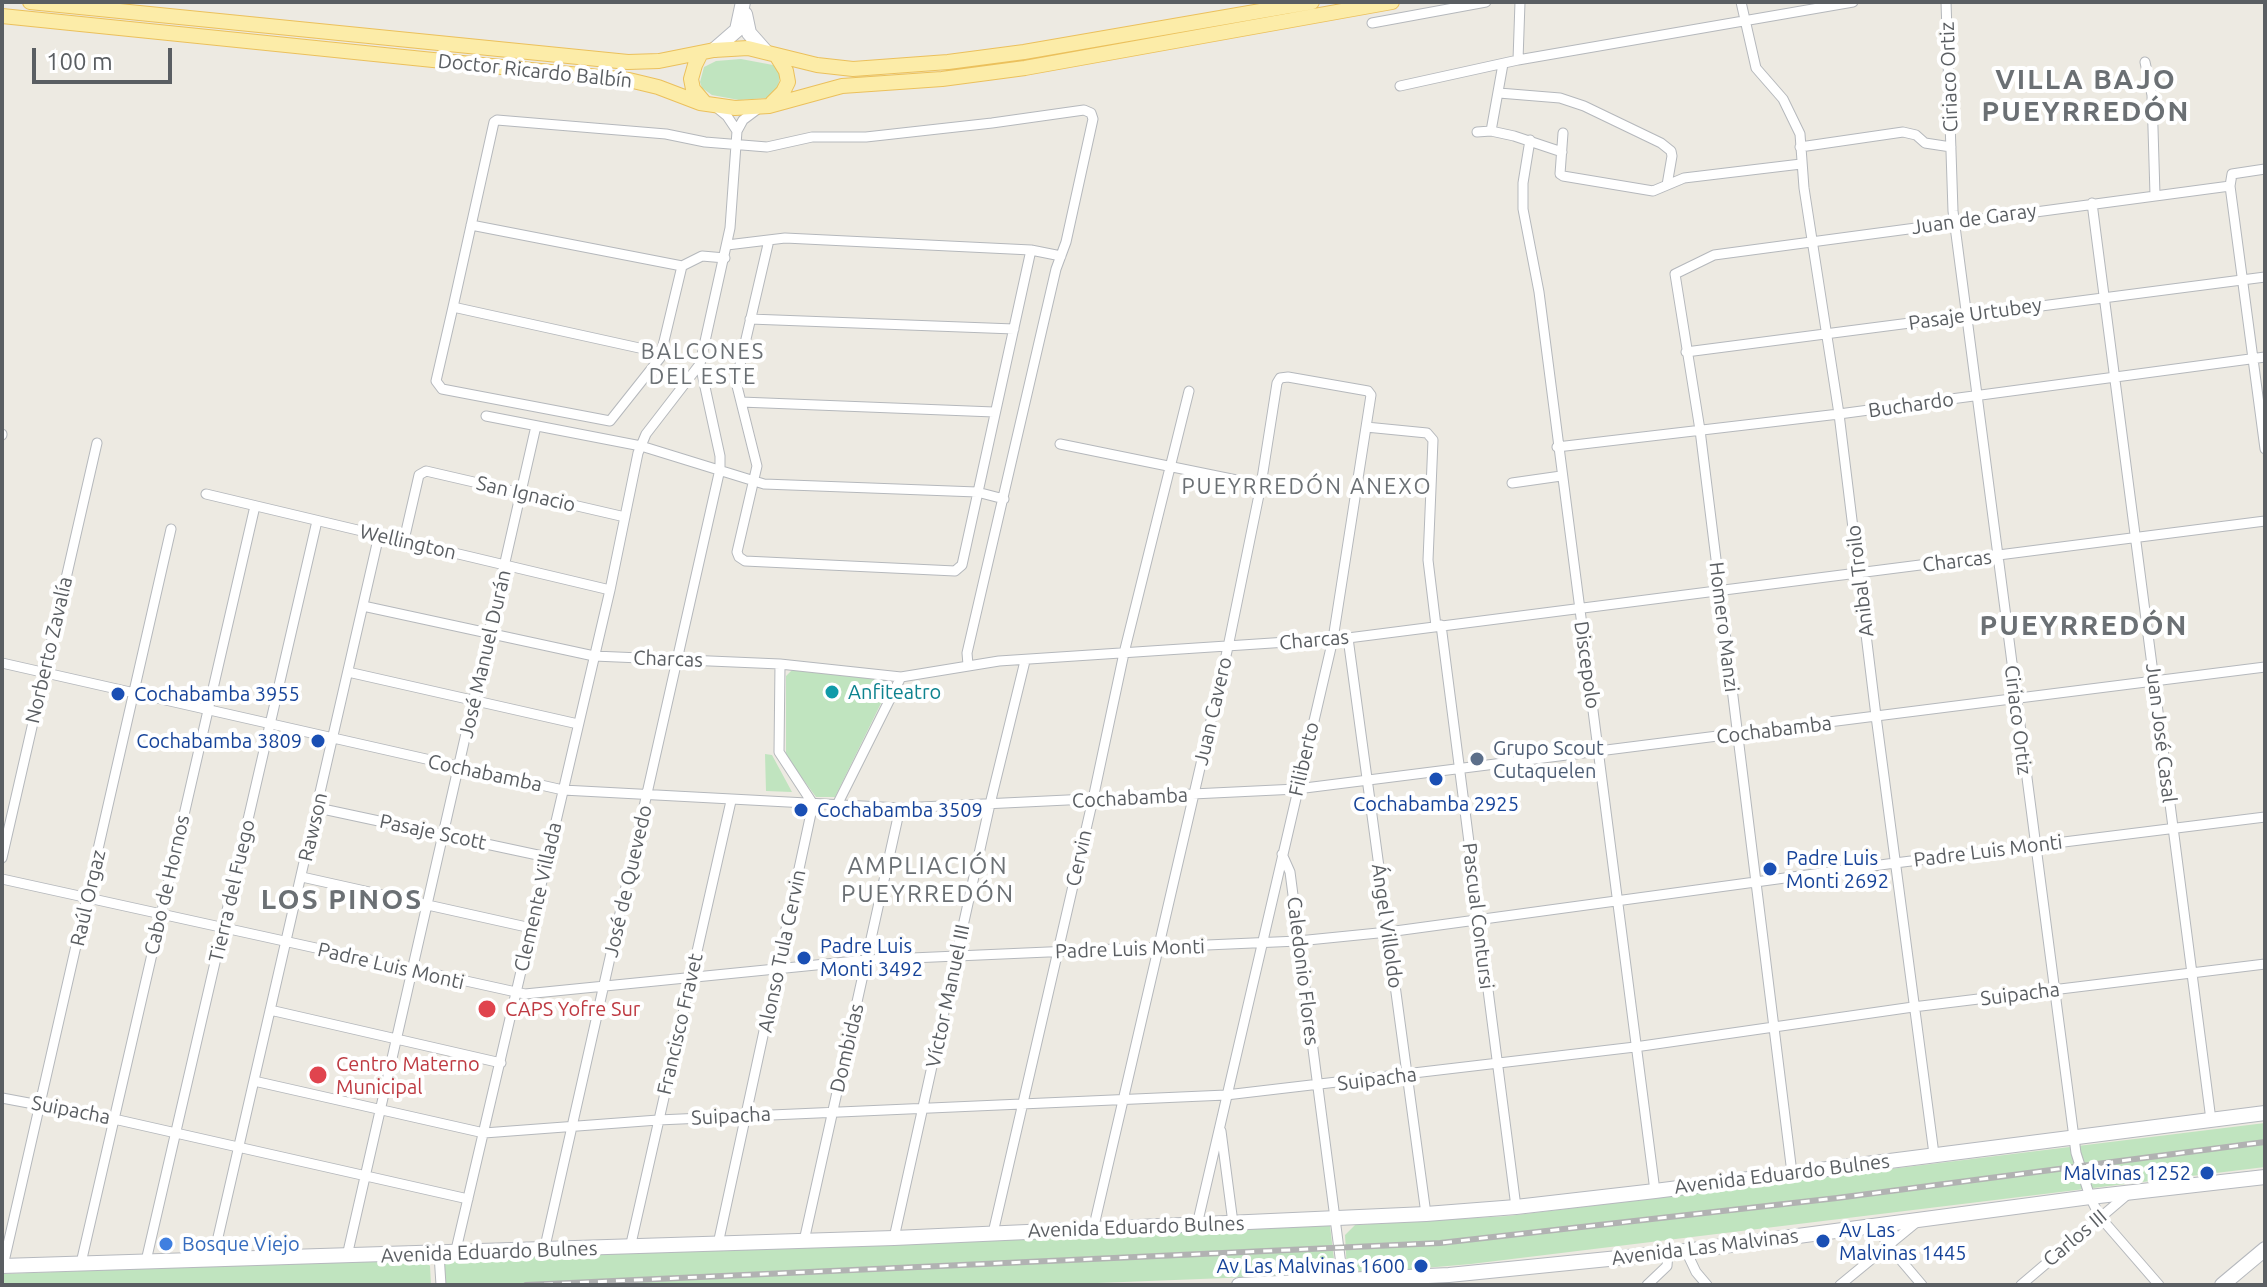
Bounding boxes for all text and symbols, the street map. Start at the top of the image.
street label: Ciriaco Ortiz [1935,21,1963,133]
scale bar [36,32,176,82]
text: 100 m [46,48,113,75]
street label: Doctor Ricardo Balbín [437,49,633,93]
district label: VILLA BAJO PUEYRREDÓN [1982,63,2190,129]
street label: Juan de Garay [1910,198,2038,240]
street label: Pasaje Urtubey [1907,293,2043,335]
district label: BALCONES DEL ESTE [641,339,765,390]
street label: Buchardo [1867,387,1955,423]
street label: San Ignacio [474,471,578,517]
district label: PUEYRREDÓN ANEXO [1181,474,1433,500]
street label: Wellington [357,519,459,565]
street label: Anibal Troilo [1841,524,1879,638]
street label: Charcas [1921,545,1993,577]
street label: Homero Manzi [1704,561,1744,693]
street label: José Manuel Durán [454,568,516,740]
street label: Norberto Zavalía [20,574,78,726]
district label: PUEYRREDÓN [1980,609,2188,643]
street label: Discepolo [1569,620,1605,710]
street label: Charcas [1278,625,1350,655]
street label: Charcas [633,646,703,672]
street label: Juan Cavero [1189,655,1237,767]
street label: Juan José Casal [2141,662,2181,804]
street label: Ciriaco Ortiz [1999,664,2037,776]
place label: Anfiteatro [848,680,941,704]
place label: Cochabamba 3955 [134,682,300,706]
marker: Anfiteatro [823,683,841,701]
marker: Cochabamba 3955 [109,685,127,703]
street label: Cochabamba [1715,711,1833,749]
street label: Filiberto [1284,720,1324,798]
place label: Cochabamba 3809 [136,729,302,753]
marker: Cochabamba 3809 [309,732,327,750]
place label: Grupo Scout Cutaquelen [1493,736,1604,783]
street label: Cochabamba [426,749,544,797]
marker: Grupo Scout Cutaquelen [1468,750,1486,768]
marker: Cochabamba 2925 [1427,770,1445,788]
street label: Cochabamba [1071,783,1189,813]
street label: Rawson [293,790,333,864]
place label: Cochabamba 2925 [1353,792,1519,816]
place label: Cochabamba 3509 [817,798,983,822]
marker: Cochabamba 3509 [792,801,810,819]
street label: José de Quevedo [599,803,657,959]
street label: Pasaje Scott [377,809,489,855]
street label: Cabo de Hornos [139,813,195,957]
street label: Tierra del Fuego [204,817,260,965]
street label: Clemente Villada [509,820,567,974]
street label: Cervin [1061,827,1097,889]
street label: Padre Luis Monti [1912,830,2064,872]
street label: Pascual Contursi [1457,841,1499,991]
place label: Padre Luis Monti 2692 [1786,846,1889,893]
street label: Raúl Orgaz [65,848,111,948]
district label: AMPLIACIÓN PUEYRREDÓN [841,852,1015,908]
marker: Padre Luis Monti 2692 [1761,860,1779,878]
street label: Ángel Villoldo [1366,862,1408,990]
street label: Alonso Tula Cervin [753,867,811,1035]
district label: LOS PINOS [261,883,423,917]
street label: Caledonio Flores [1282,895,1324,1047]
street label: Víctor Manuel III [921,922,975,1070]
place label: Padre Luis Monti 3492 [820,934,923,981]
street label: Padre Luis Monti [1055,934,1205,964]
street label: Padre Luis Monti [315,937,467,995]
marker: Padre Luis Monti 3492 [795,949,813,967]
street label: Francisco Fravet [652,951,708,1097]
street label: Suipacha [1979,977,2061,1011]
place label: CAPS Yofre Sur [505,997,640,1021]
marker: CAPS Yofre Sur [476,998,498,1020]
street label: Dombidas [825,1001,869,1095]
place label: Centro Materno Municipal [336,1052,480,1099]
street label: Suipacha [1336,1062,1418,1096]
marker: Centro Materno Municipal [307,1064,329,1086]
street label: Suipacha [30,1091,112,1129]
street label: Suipacha [691,1102,771,1130]
street label: Avenida Eduardo Bulnes [1673,1149,1891,1199]
place label: Malvinas 1252 [2063,1161,2191,1185]
marker: Malvinas 1252 [2198,1164,2216,1182]
street label: Carlos III [2038,1204,2112,1272]
street label: Avenida Eduardo Bulnes [1027,1211,1245,1243]
place label: Av Las Malvinas 1445 [1839,1218,1967,1265]
street label: Avenida Las Malvinas [1610,1224,1800,1270]
place label: Bosque Viejo [182,1232,300,1256]
marker: Av Las Malvinas 1445 [1814,1232,1832,1250]
marker: Bosque Viejo [157,1235,175,1253]
street label: Avenida Eduardo Bulnes [380,1236,598,1268]
place label: Av Las Malvinas 1600 [1217,1254,1405,1278]
marker: Av Las Malvinas 1600 [1412,1257,1430,1275]

